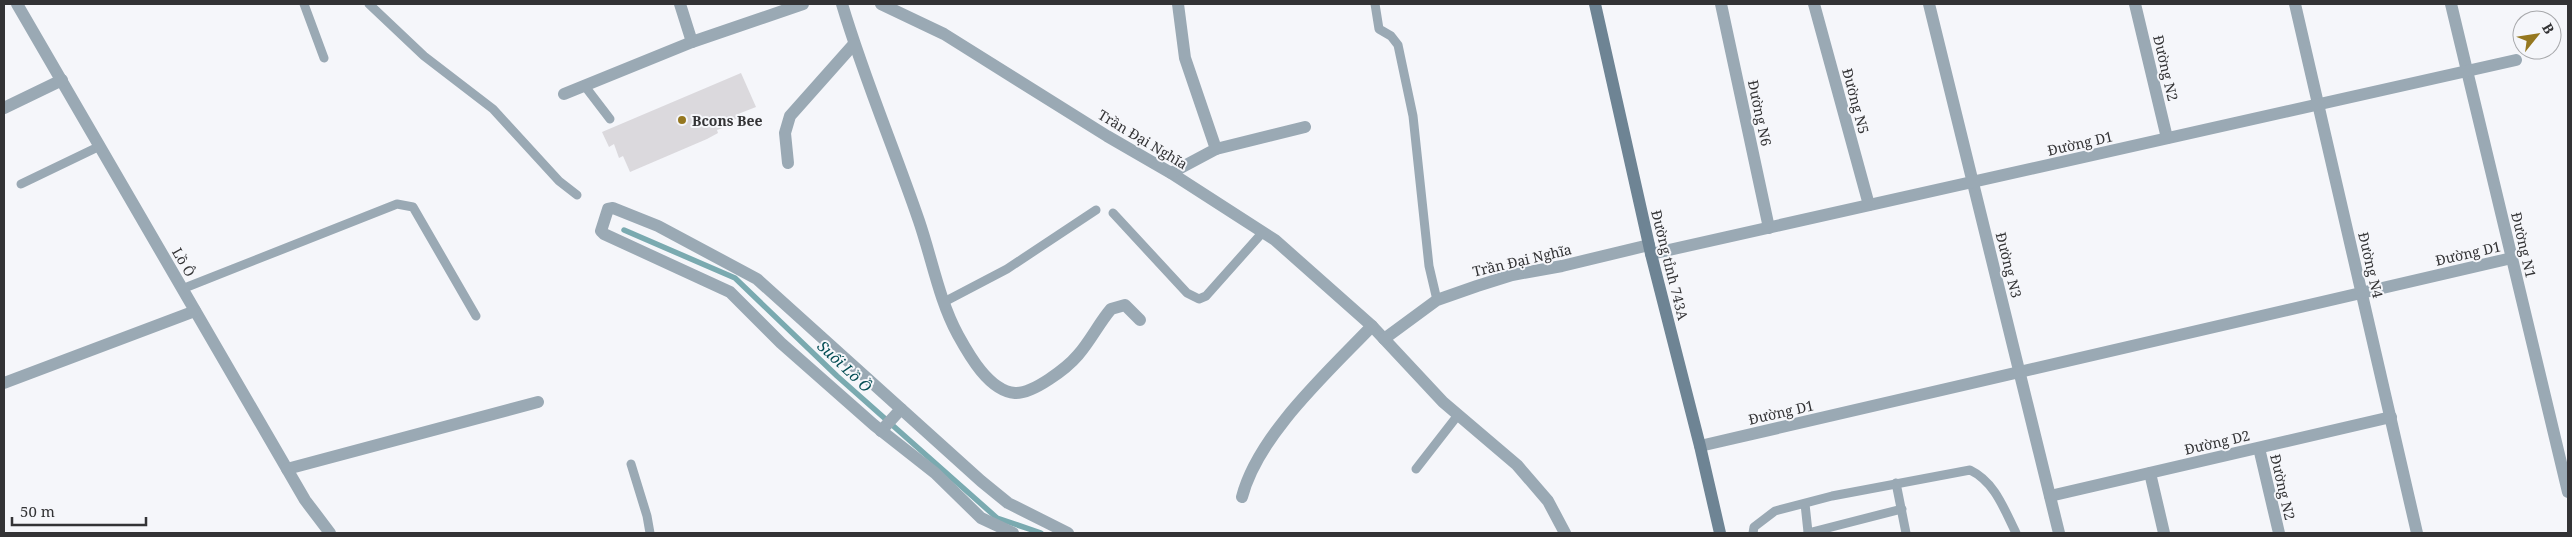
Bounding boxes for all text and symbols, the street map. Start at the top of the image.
north arrow [2512,10,2562,60]
text: B [2538,19,2559,37]
street label: Đường N2 [2149,33,2183,103]
street label: Đường N5 [1838,66,1874,136]
street label: Đường N6 [1744,78,1776,148]
street label: Trần Đại Nghĩa [1095,105,1191,173]
place label: Bcons Bee [692,111,763,130]
marker: Bcons Bee [676,114,688,126]
street label: Đường D1 [2045,126,2115,160]
street label: Đường tỉnh 743A [1647,208,1693,322]
street label: Đường N1 [2507,210,2541,280]
street label: Đường N3 [1992,230,2026,300]
street label: Đường N4 [2354,230,2388,300]
street label: Đường D1 [2433,236,2503,270]
street label: Trần Đại Nghĩa [1471,239,1574,281]
street label: Lồ Ô [168,244,200,280]
water label: Suối Lồ Ồ [814,336,876,396]
street label: Đường D1 [1746,395,1816,429]
street label: Đường D2 [2182,425,2252,459]
street label: Đường N2 [2266,452,2300,522]
scale bar [12,494,146,526]
text: 50 m [20,501,55,521]

